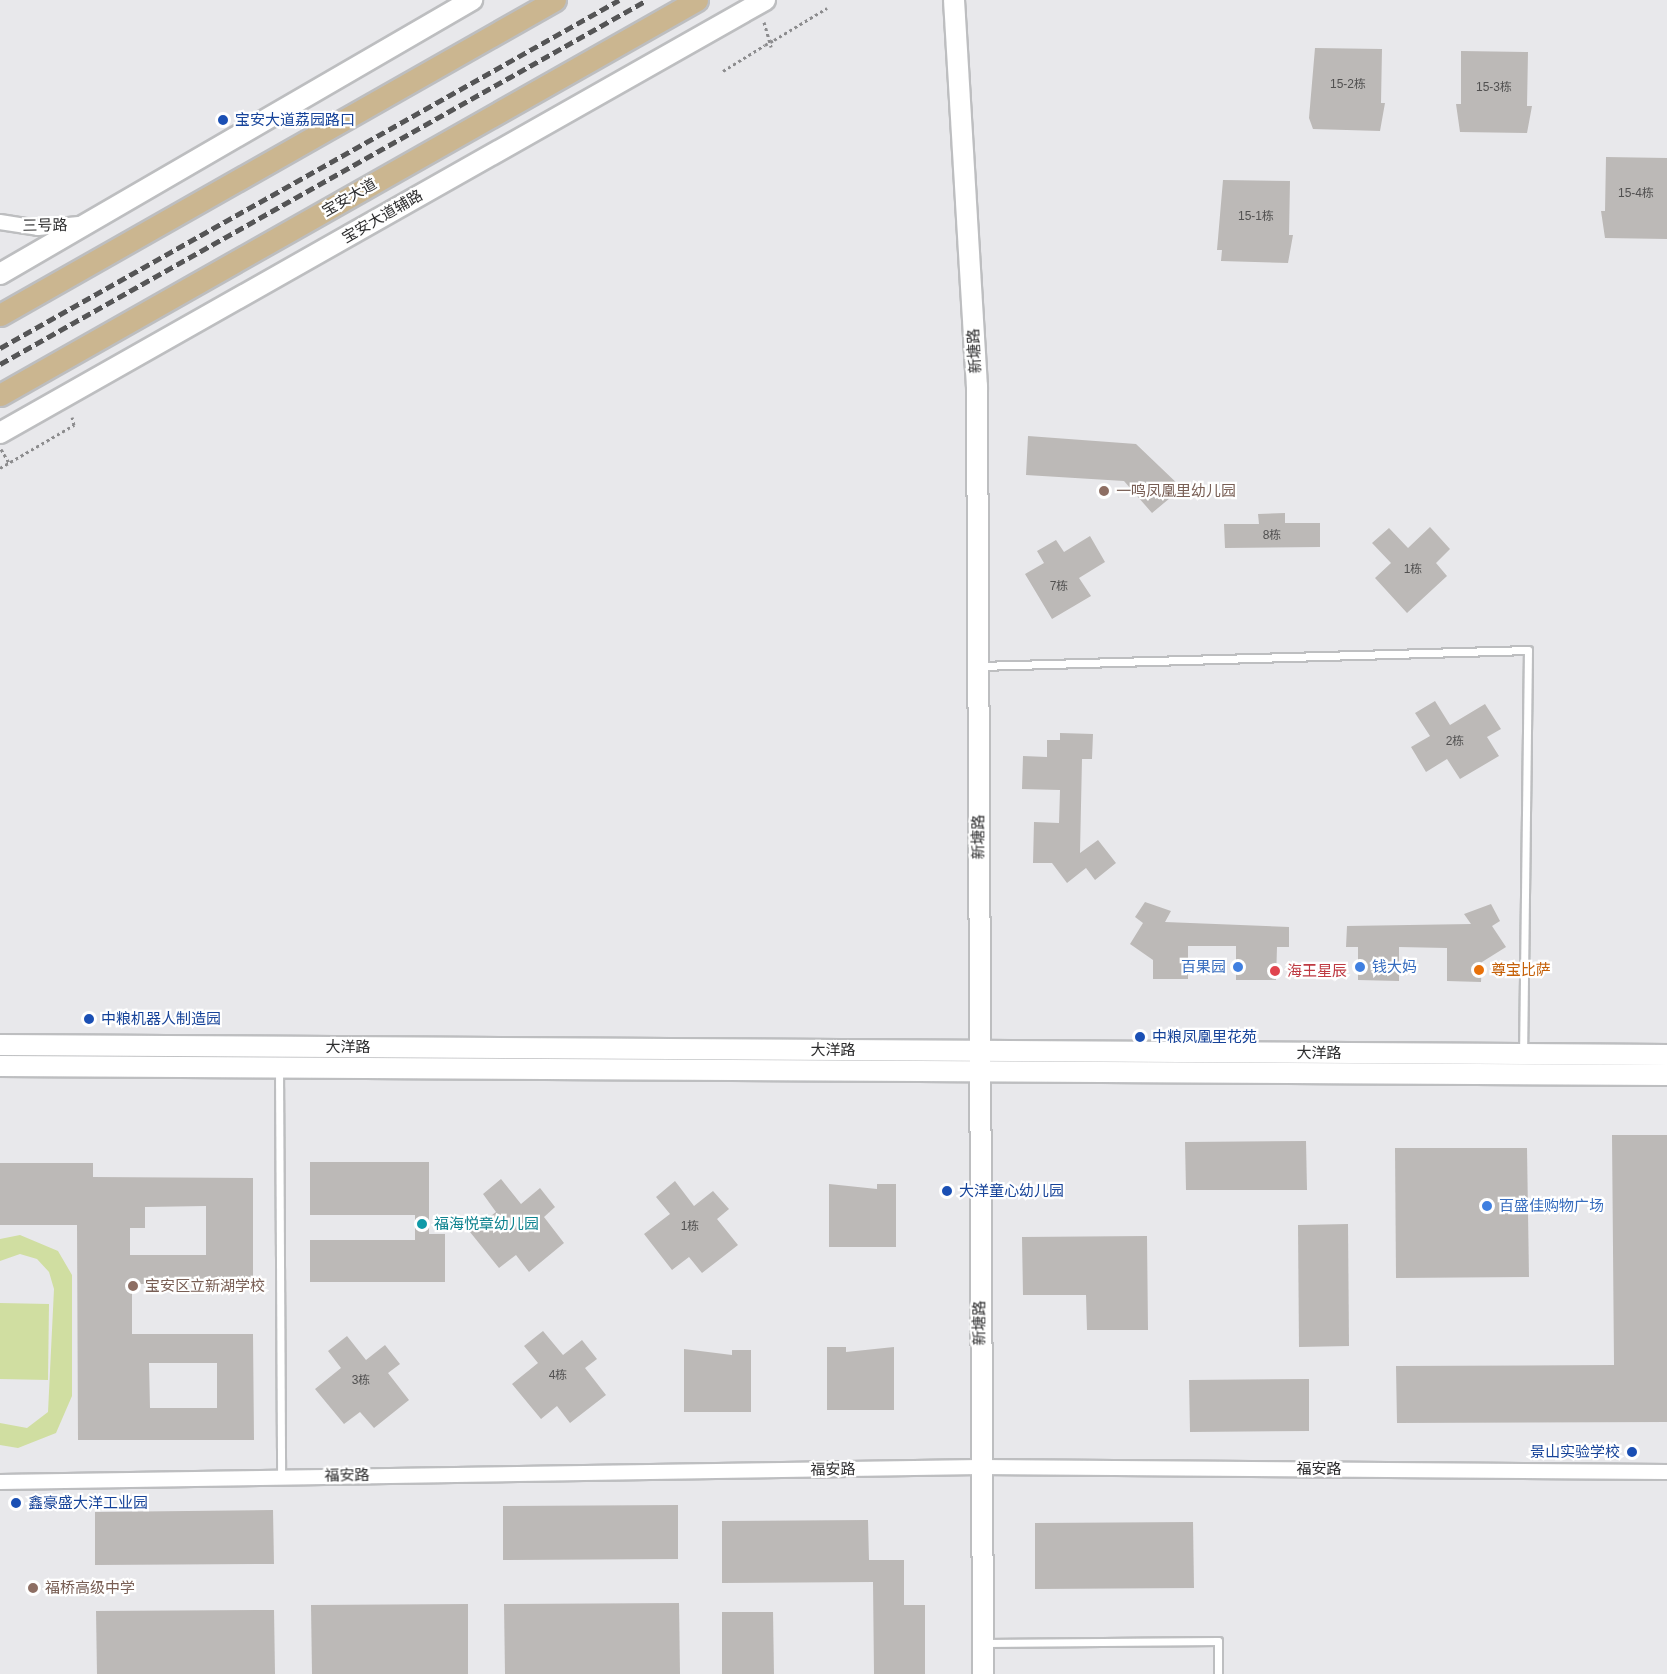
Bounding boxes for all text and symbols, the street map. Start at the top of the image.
house number: 15-2栋 [1330,78,1366,92]
house number: 15-3栋 [1476,81,1512,95]
place label: 宝安大道荔园路口 [235,111,355,129]
marker: 宝安大道荔园路口 [216,113,230,127]
street label: 宝安大道 [319,174,379,220]
street label: 宝安大道辅路 [339,186,425,246]
house number: 15-4栋 [1618,187,1654,201]
house number: 15-1栋 [1238,210,1274,224]
street label: 三号路 [22,216,68,234]
street label: 新塘路 [964,328,984,374]
place label: 一鸣凤凰里幼儿园 [1116,482,1236,500]
marker: 一鸣凤凰里幼儿园 [1097,484,1111,498]
house number: 8栋 [1263,529,1281,543]
house number: 1栋 [1404,563,1422,577]
house number: 7栋 [1050,580,1068,594]
house number: 2栋 [1446,735,1464,749]
street label: 新塘路 [969,815,987,859]
place label: 百果园 [1181,958,1226,976]
place label: 钱大妈 [1372,958,1417,976]
marker: 百果园 [1231,960,1245,974]
marker: 钱大妈 [1353,960,1367,974]
place label: 尊宝比萨 [1491,961,1551,979]
place label: 海王星辰 [1287,962,1347,980]
marker: 尊宝比萨 [1472,963,1486,977]
marker: 海王星辰 [1268,964,1282,978]
place label: 中粮机器人制造园 [101,1010,221,1028]
marker: 中粮机器人制造园 [82,1012,96,1026]
place label: 中粮凤凰里花苑 [1152,1028,1257,1046]
marker: 中粮凤凰里花苑 [1133,1030,1147,1044]
street label: 大洋路 [326,1038,370,1056]
street label: 大洋路 [811,1041,855,1059]
street label: 大洋路 [1297,1044,1341,1062]
place label: 大洋童心幼儿园 [959,1182,1064,1200]
marker: 大洋童心幼儿园 [940,1184,954,1198]
place label: 百盛佳购物广场 [1499,1197,1604,1215]
marker: 百盛佳购物广场 [1480,1199,1494,1213]
place label: 福海悦章幼儿园 [434,1215,539,1233]
marker: 福海悦章幼儿园 [415,1217,429,1231]
house number: 1栋 [681,1220,699,1234]
place label: 宝安区立新湖学校 [145,1277,265,1295]
marker: 宝安区立新湖学校 [126,1279,140,1293]
street label: 新塘路 [970,1301,988,1345]
house number: 4栋 [549,1369,567,1383]
house number: 3栋 [352,1374,370,1388]
place label: 景山实验学校 [1530,1443,1620,1461]
marker: 景山实验学校 [1625,1445,1639,1459]
street label: 福安路 [810,1460,856,1478]
street label: 福安路 [1297,1460,1341,1478]
street label: 福安路 [324,1466,370,1484]
place label: 鑫豪盛大洋工业园 [28,1494,148,1512]
marker: 鑫豪盛大洋工业园 [9,1496,23,1510]
place label: 福桥高级中学 [45,1579,135,1597]
marker: 福桥高级中学 [26,1581,40,1595]

